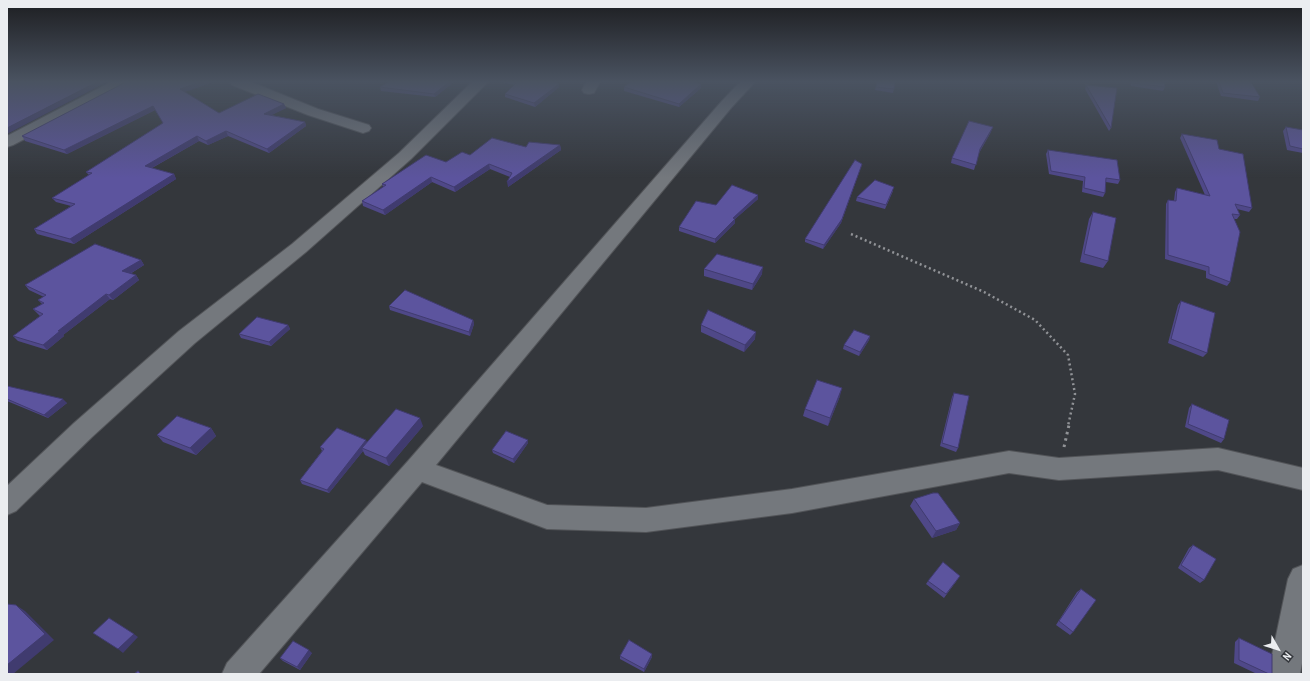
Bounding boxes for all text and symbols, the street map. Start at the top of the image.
north arrow [1258,629,1298,669]
text: N [1280,650,1295,663]

